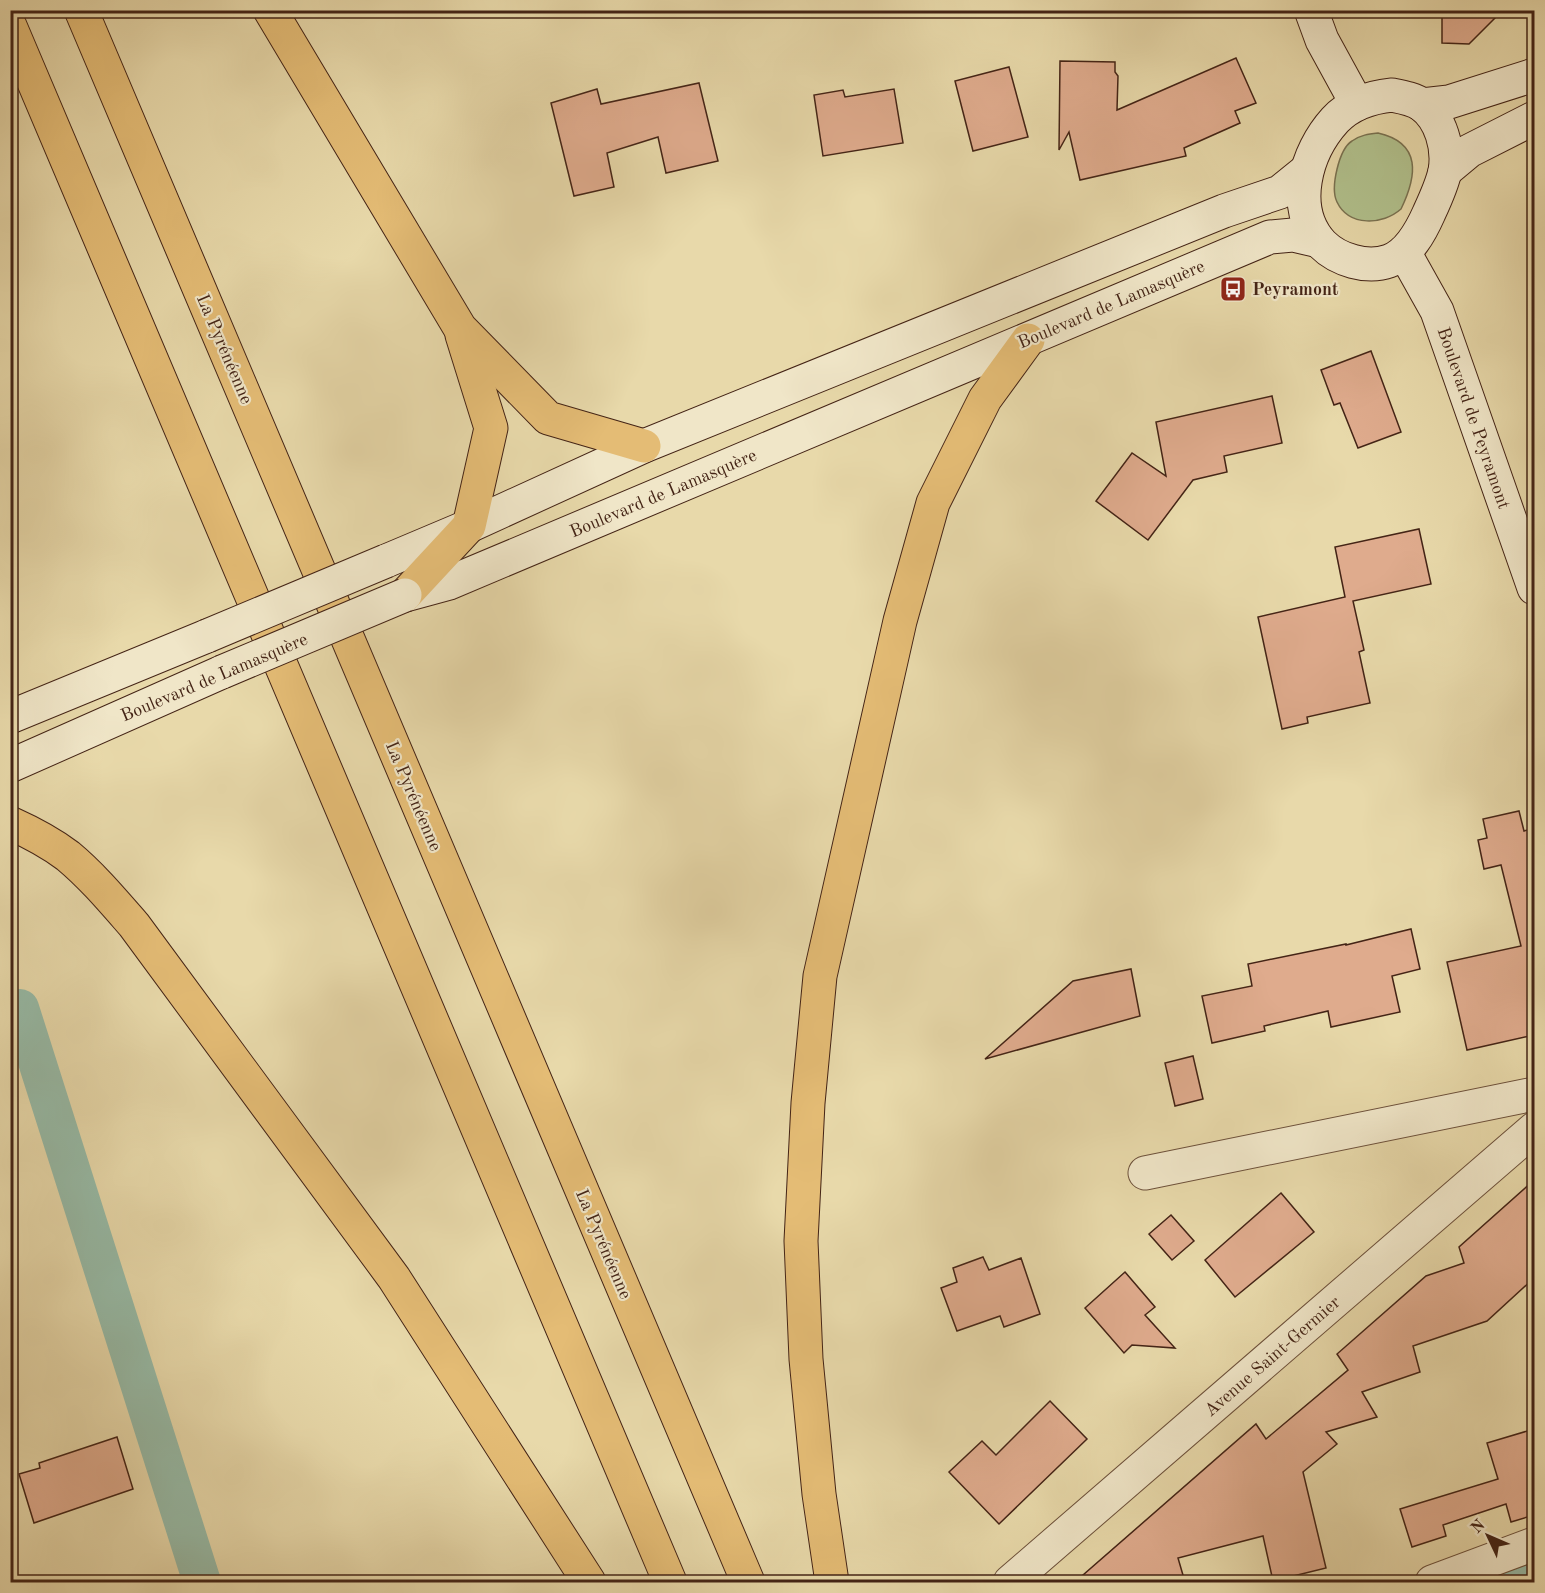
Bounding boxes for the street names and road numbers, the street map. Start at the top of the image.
street label: Boulevard de Lamasquère [1015,257,1207,352]
street label: La Pyrénéenne [193,292,255,407]
street label: Boulevard de Peyramont [1433,325,1513,512]
street label: Boulevard de Lamasquère [567,446,759,541]
street label: Boulevard de Lamasquère [118,630,310,725]
street label: La Pyrénéenne [382,739,444,854]
street label: La Pyrénéenne [572,1187,634,1302]
street label: Avenue Saint-Germier [1201,1293,1344,1420]

